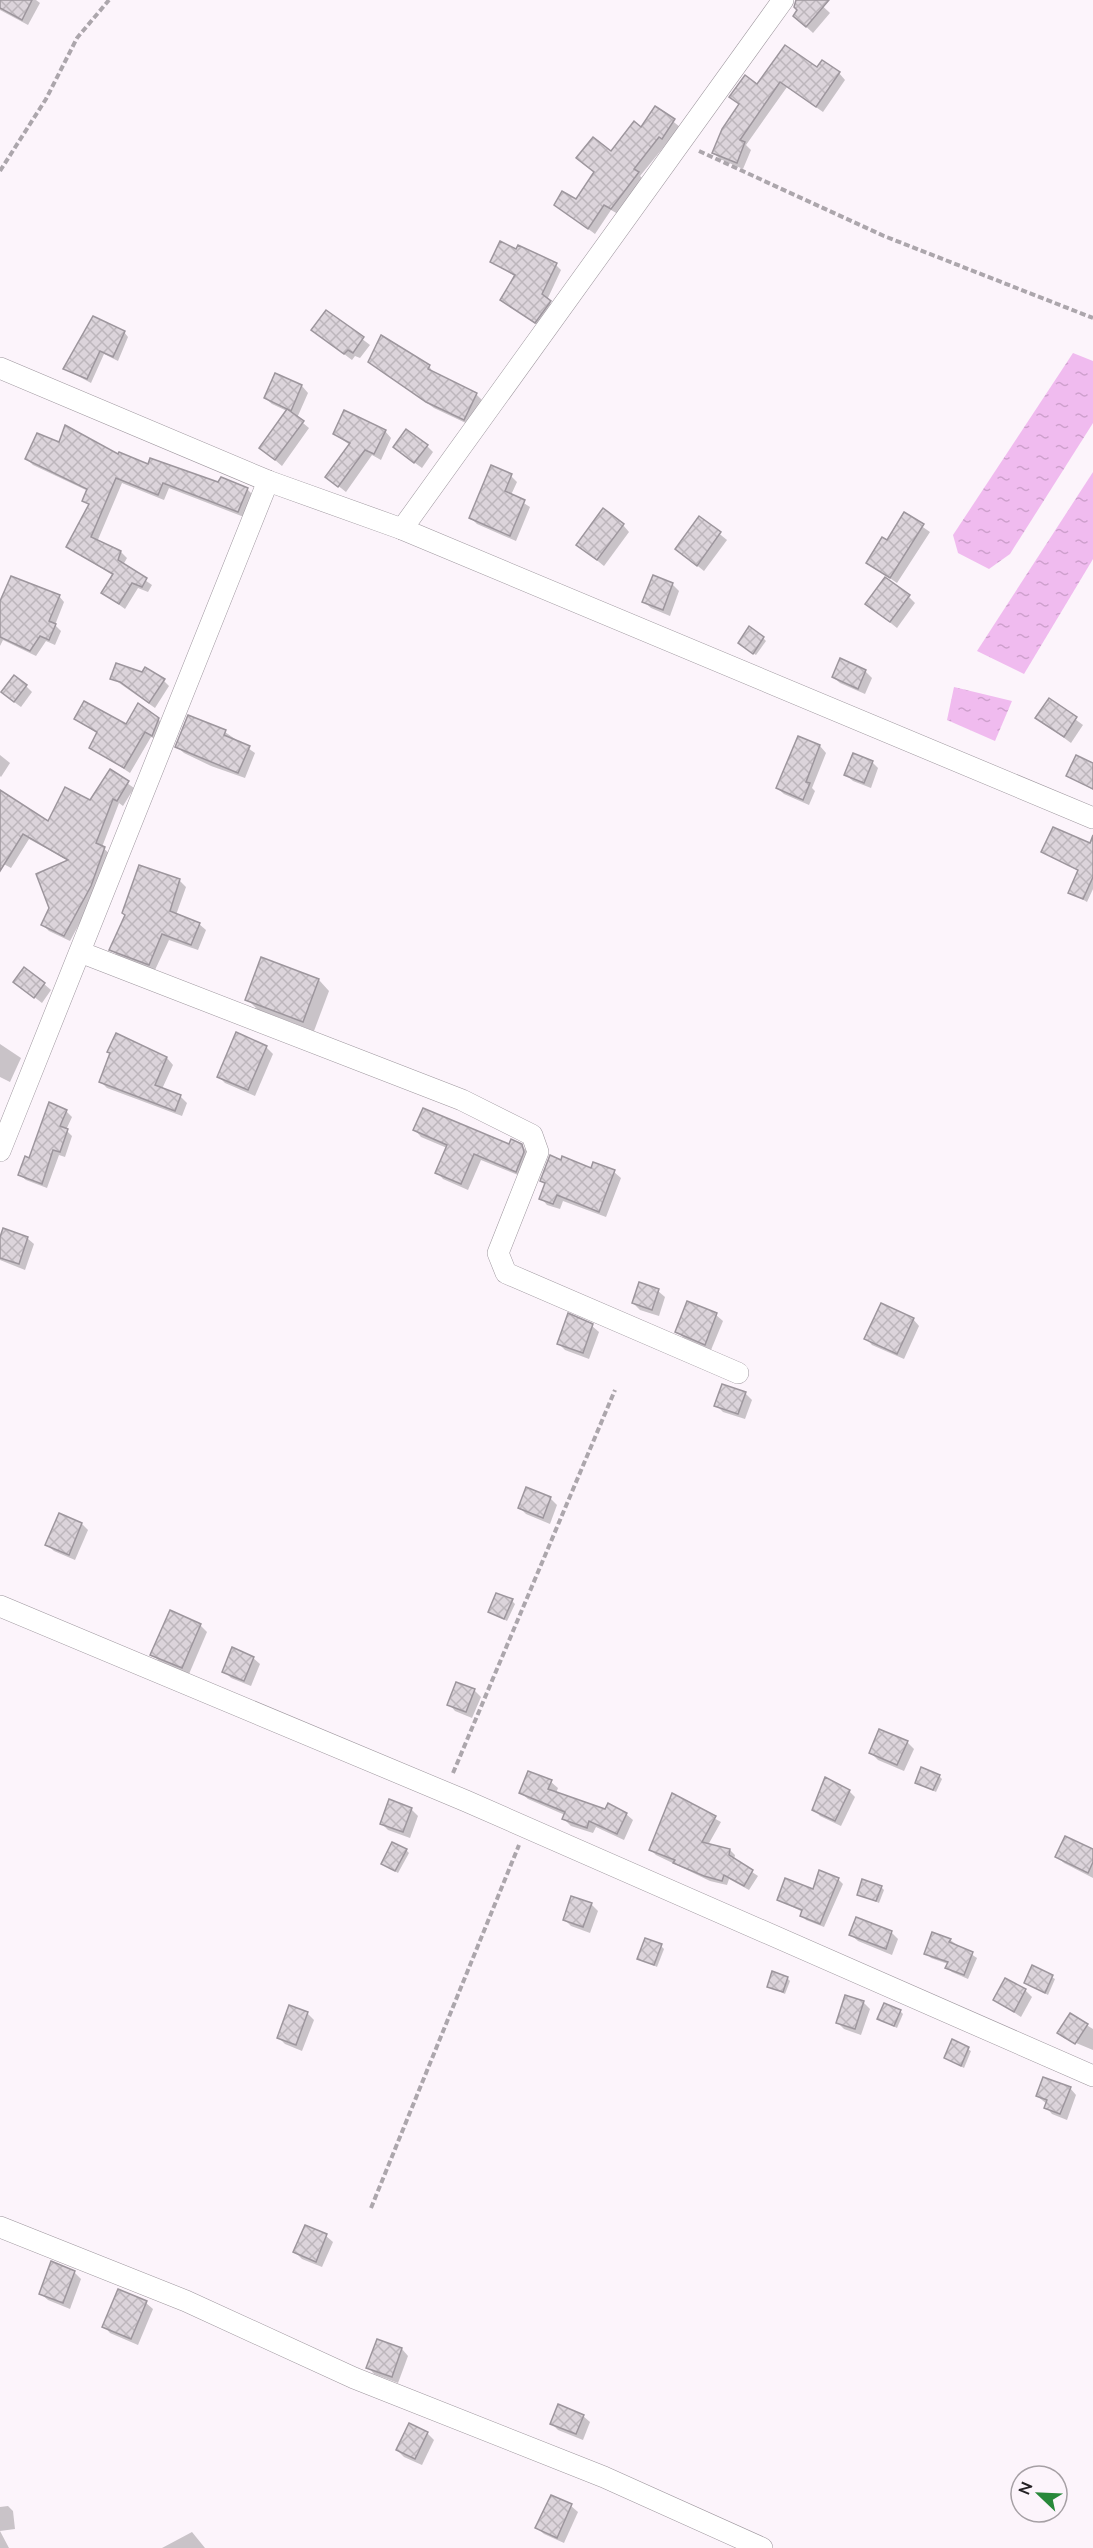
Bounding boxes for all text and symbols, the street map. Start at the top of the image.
north arrow [1009,2464,1069,2524]
text: N [1014,2479,1037,2498]

